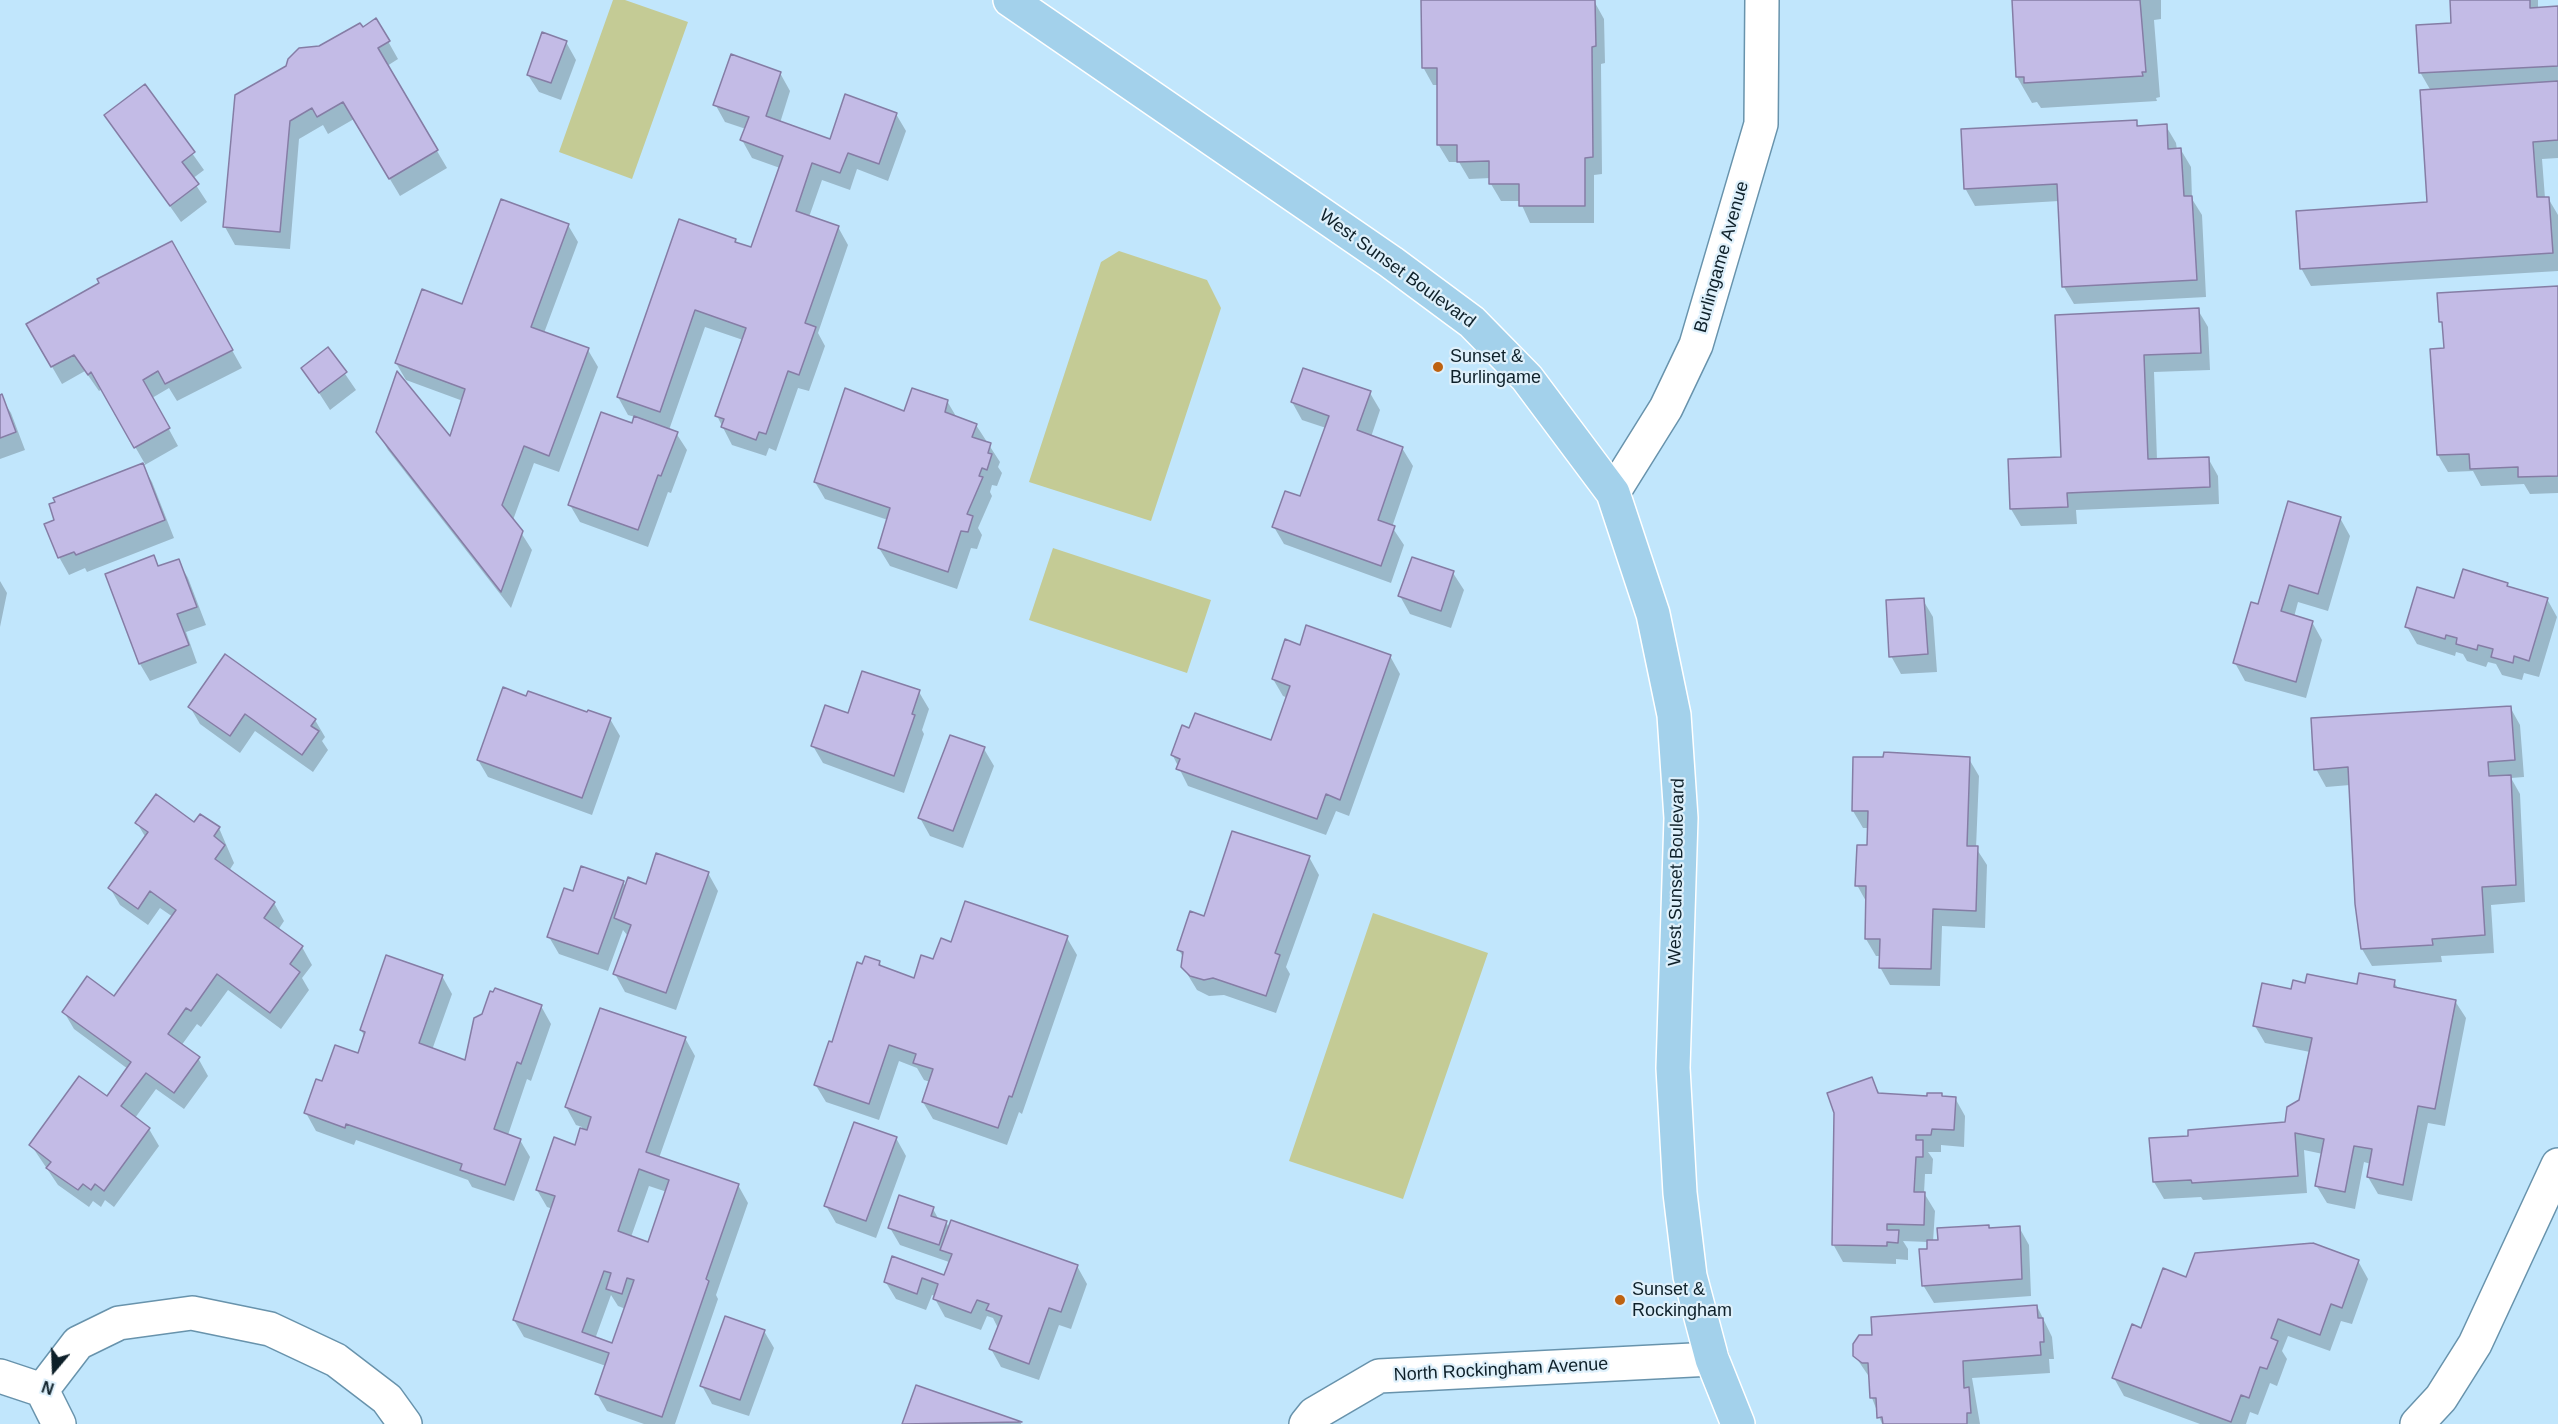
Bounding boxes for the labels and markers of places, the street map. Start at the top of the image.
place label: Sunset & Burlingame [1450,346,1541,388]
marker: Sunset & Burlingame [1431,360,1445,374]
place label: Sunset & Rockingham [1632,1279,1732,1322]
marker: Sunset & Rockingham [1613,1293,1627,1307]

